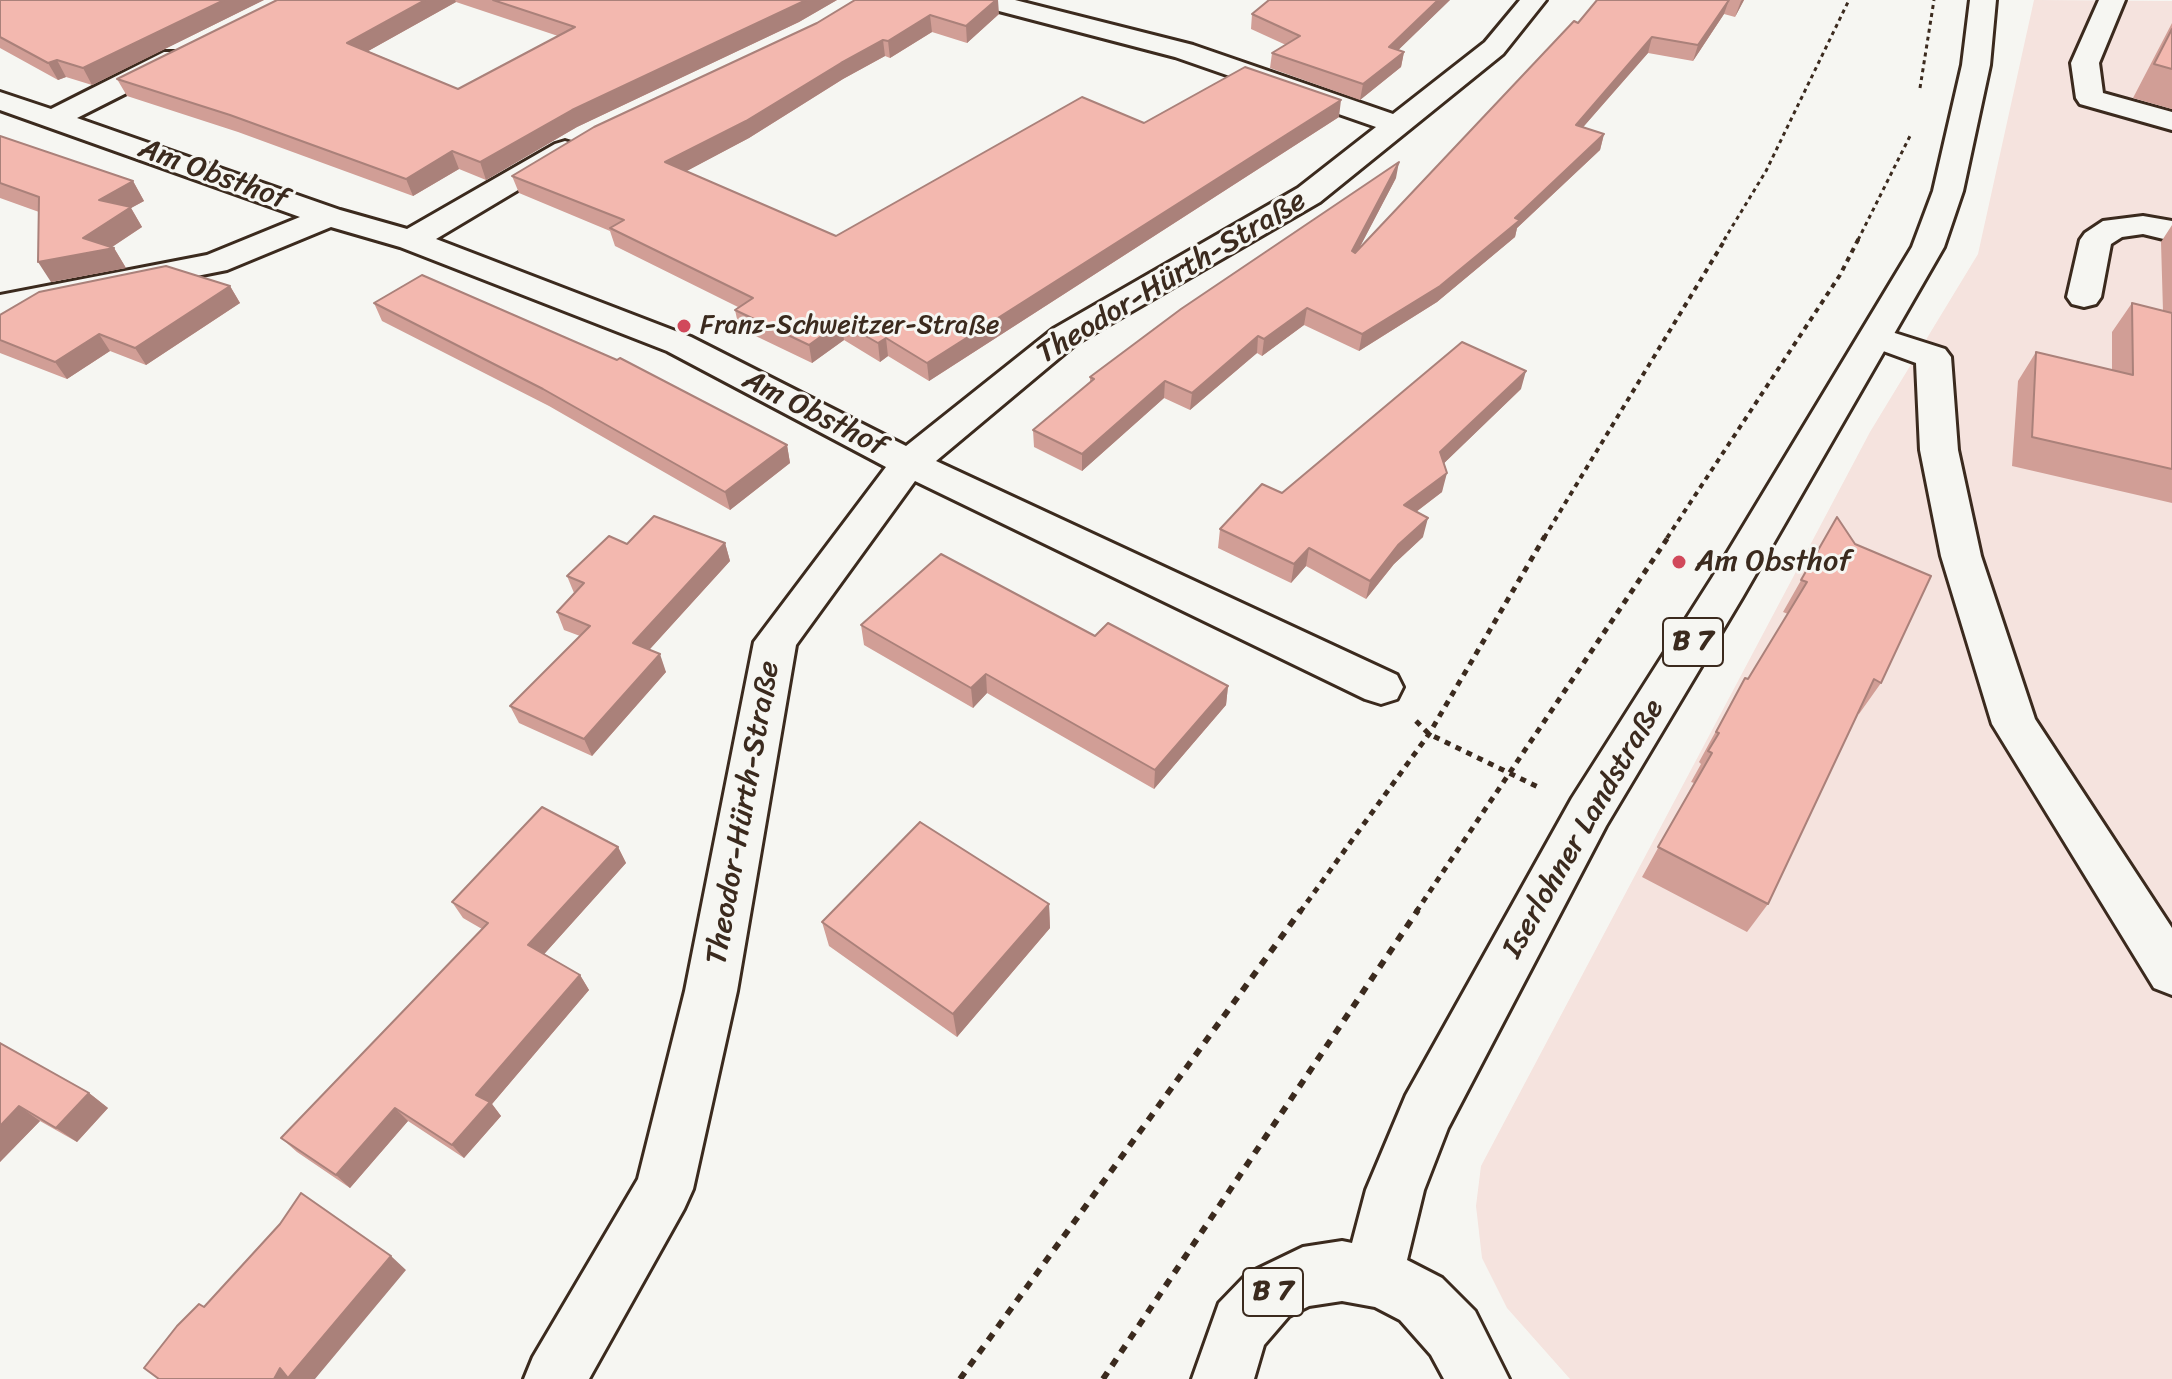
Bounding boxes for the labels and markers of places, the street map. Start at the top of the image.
place label: Franz-Schweitzer-Straße [700,310,999,342]
marker: Franz-Schweitzer-Straße [675,317,693,335]
place label: Am Obsthof [1695,544,1851,580]
marker: Am Obsthof [1670,553,1688,571]

